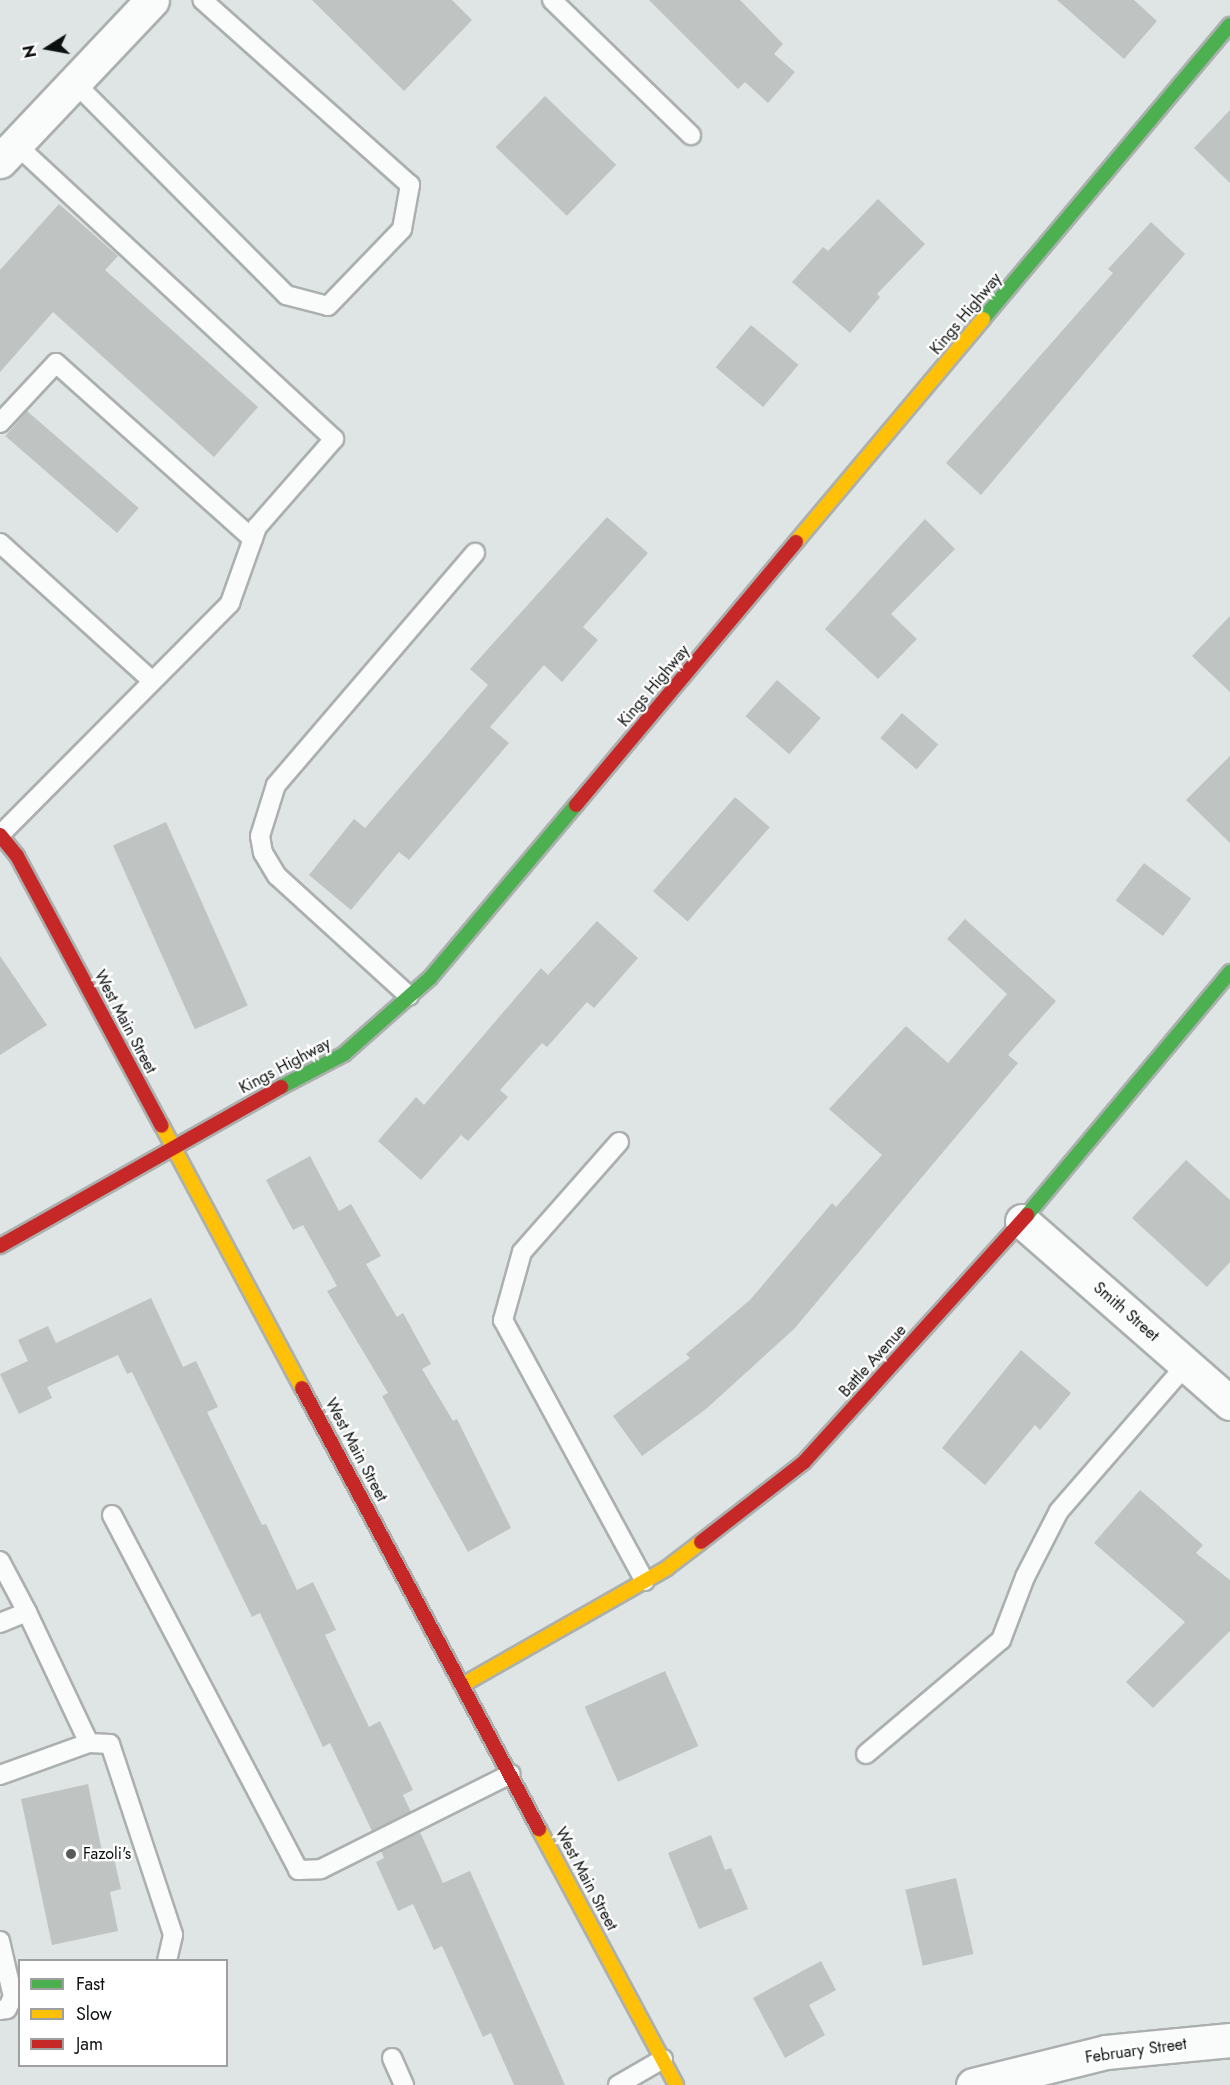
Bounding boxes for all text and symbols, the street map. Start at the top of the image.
north arrow [18,18,78,78]
text: N [17,43,42,60]
street label: Kings Highway [926,269,1006,359]
street label: Kings Highway [614,641,694,731]
street label: West Main Street [90,967,160,1077]
street label: Kings Highway [236,1034,334,1098]
street label: Smith Street [1089,1278,1163,1346]
street label: Battle Avenue [835,1321,911,1401]
street label: West Main Street [321,1395,391,1505]
street label: West Main Street [551,1824,621,1934]
place label: Fazoli's [83,1844,131,1864]
marker: Fazoli's [64,1847,78,1861]
legend [18,1959,228,2067]
text: Fast [76,1971,105,1997]
text: Slow [76,2001,112,2027]
text: Jam [76,2031,103,2057]
street label: February Street [1084,2034,1188,2068]

